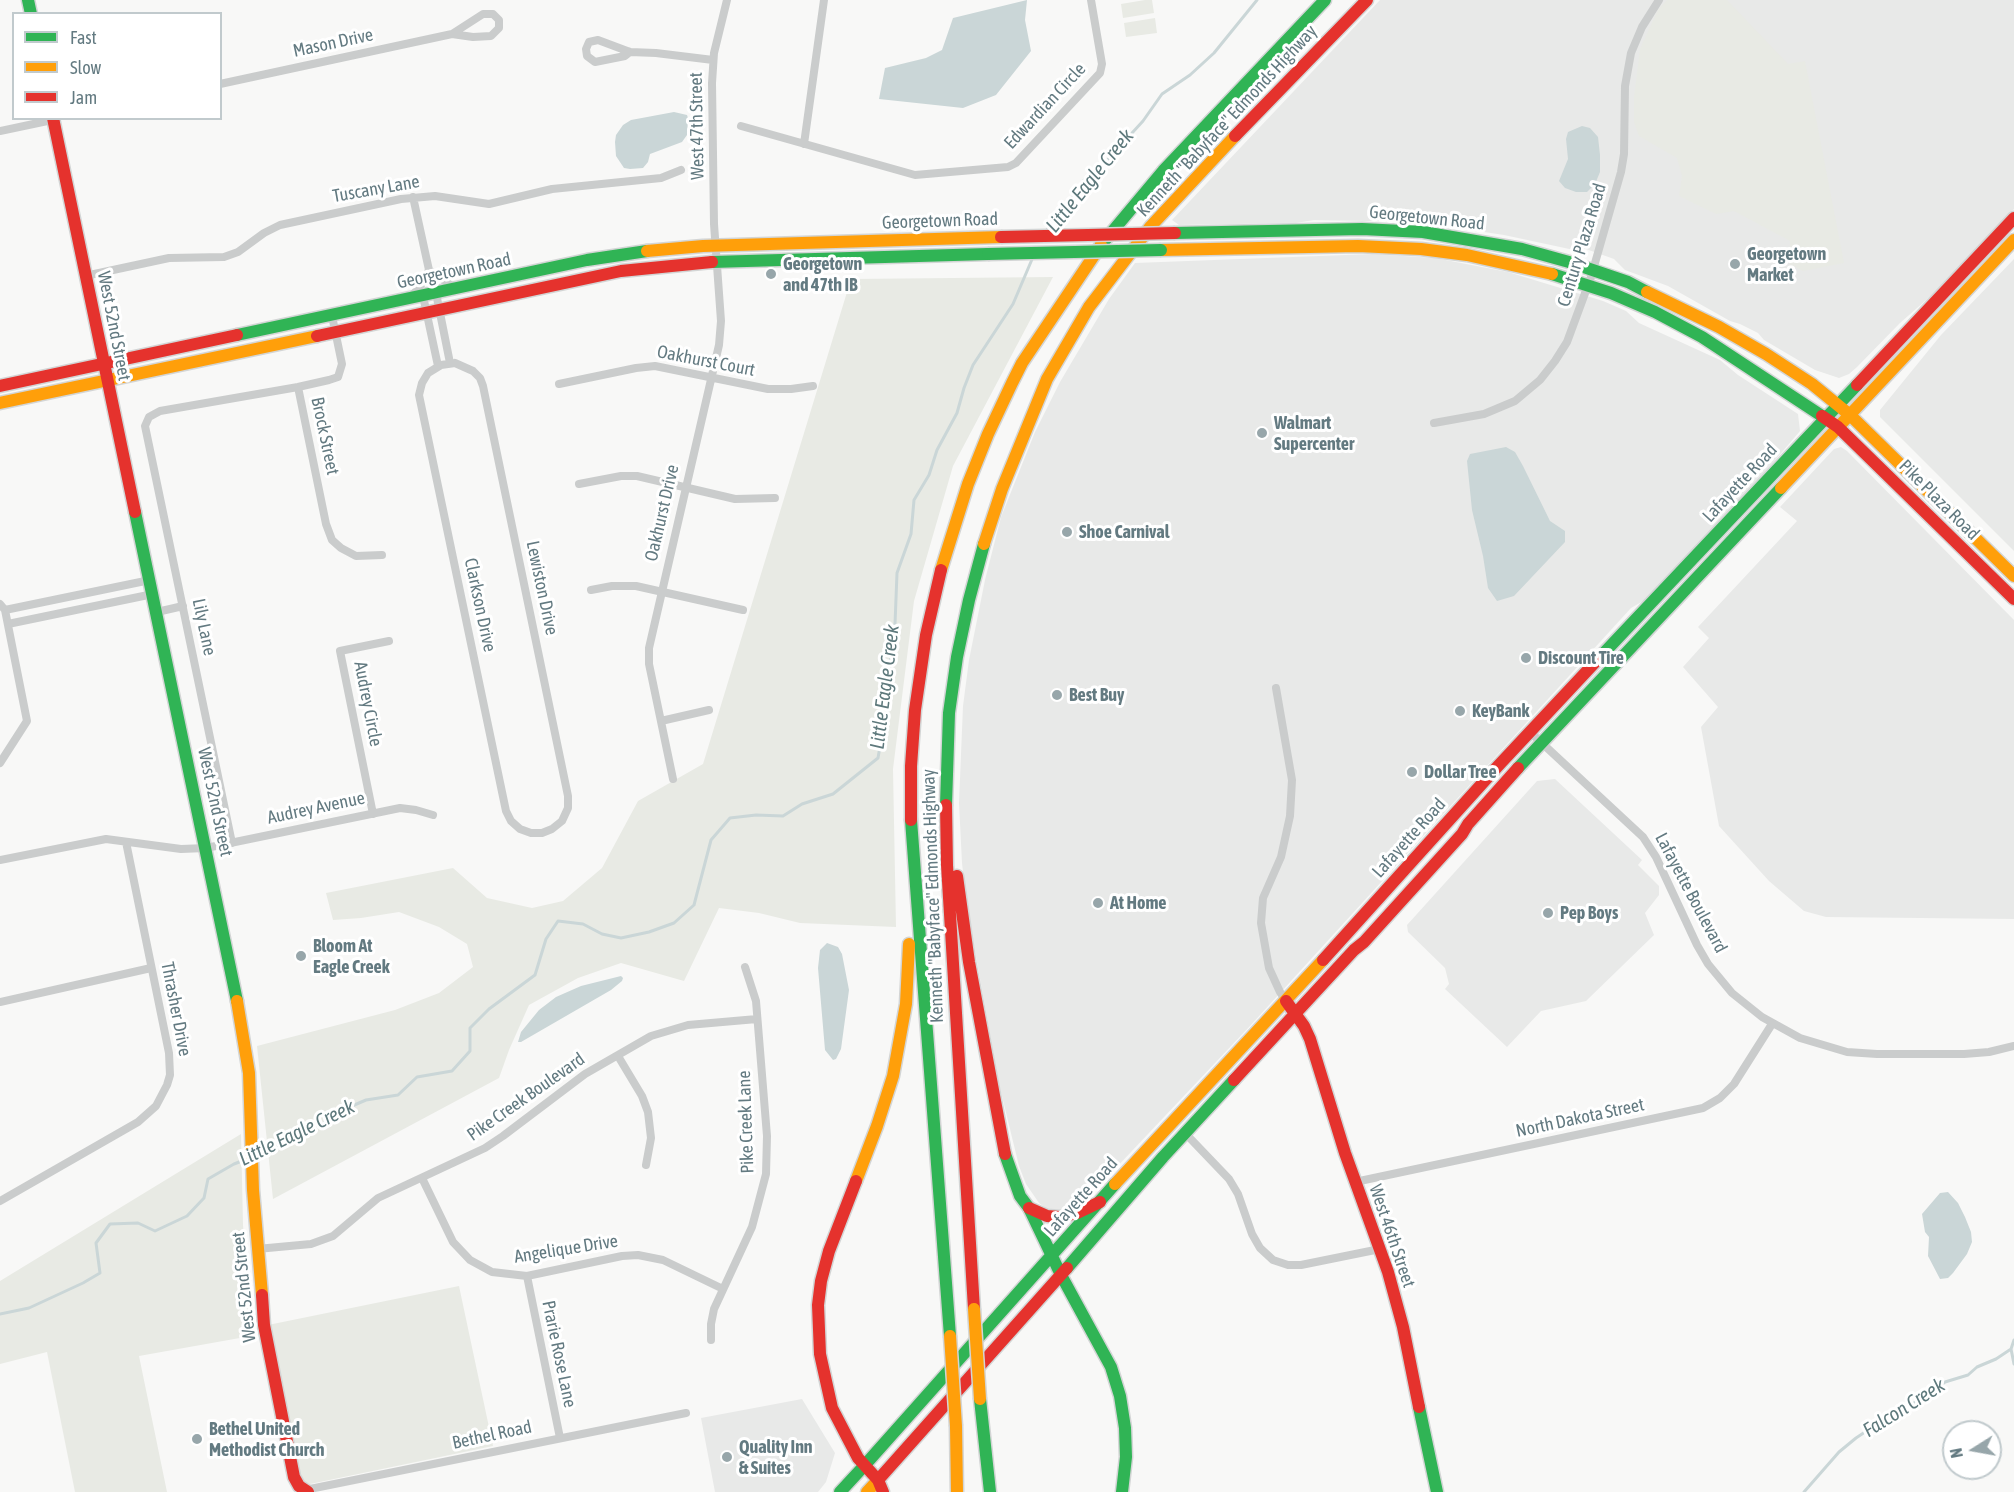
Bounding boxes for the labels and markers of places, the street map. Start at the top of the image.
place label: Georgetown Market [1747,243,1826,286]
place label: Georgetown and 47th IB [783,253,862,296]
marker: Georgetown Market [1728,257,1742,271]
marker: Georgetown and 47th IB [764,267,778,281]
place label: Walmart Supercenter [1274,412,1354,454]
marker: Walmart Supercenter [1255,426,1269,440]
place label: Shoe Carnival [1079,521,1169,543]
marker: Shoe Carnival [1060,525,1074,539]
place label: Discount Tire [1538,647,1624,669]
marker: Discount Tire [1519,651,1533,665]
place label: Best Buy [1069,684,1124,706]
marker: Best Buy [1050,688,1064,702]
place label: KeyBank [1472,700,1529,722]
marker: KeyBank [1453,704,1467,718]
place label: Dollar Tree [1424,761,1497,783]
marker: Dollar Tree [1405,765,1419,779]
place label: At Home [1110,892,1167,914]
marker: At Home [1091,896,1105,910]
place label: Pep Boys [1560,902,1618,924]
marker: Pep Boys [1541,906,1555,920]
place label: Bloom At Eagle Creek [313,935,390,978]
marker: Bloom At Eagle Creek [294,949,308,963]
place label: Bethel United Methodist Church [209,1418,325,1460]
marker: Bethel United Methodist Church [190,1432,204,1446]
place label: Quality Inn & Suites [739,1436,813,1478]
marker: Quality Inn & Suites [720,1450,734,1464]

